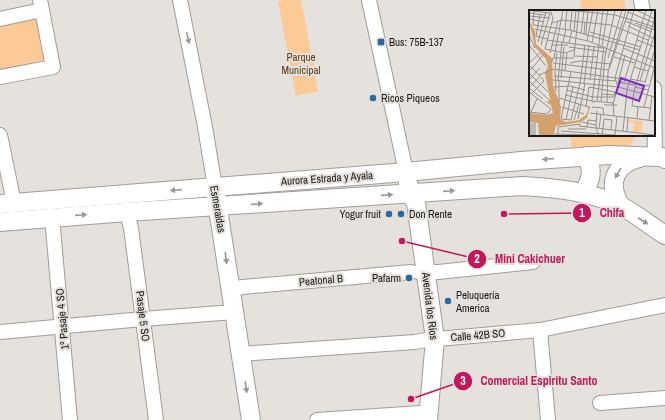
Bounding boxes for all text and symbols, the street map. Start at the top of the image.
inset map [529,10,655,136]
one-way arrow [185,32,191,44]
place label: Bus: 75B-137 [389,35,444,49]
marker: Bus: 75B-137 [376,37,386,47]
park label: Parque Municipal [281,50,321,77]
place label: Ricos Piqueos [381,91,440,105]
marker: Ricos Piqueos [368,93,378,103]
one-way arrow [542,156,554,163]
street label: Aurora Estrada y Ayala [280,168,373,188]
one-way arrow [615,168,622,179]
street label: Esmeraldas [207,184,229,234]
one-way arrow [170,187,182,194]
one-way arrow [443,187,455,194]
one-way arrow [381,191,393,198]
one-way arrow [251,200,263,207]
callout: Chifa [572,201,633,225]
text: 1 [579,205,585,221]
text: Chifa [600,205,625,221]
place label: Yogur fruit [340,207,381,221]
place label: Don Rente [409,207,452,221]
marker: Yogur fruit [384,209,394,219]
marker: Don Rente [396,209,406,219]
one-way arrow [75,212,87,219]
one-way arrow [638,217,648,225]
callout: Mini Cakichuer [467,247,573,271]
text: 2 [474,251,480,267]
text: Mini Cakichuer [495,251,565,267]
one-way arrow [223,252,229,265]
street label: Avenida los Ríos [419,270,441,341]
street label: Peatonal B [298,271,344,289]
place label: Pafarm [372,271,401,285]
marker: Pafarm [404,273,414,283]
street label: 1º Pasaje 4 SO [52,288,72,350]
place label: Peluquería America [455,288,500,315]
street label: Pasaje 5 SO [133,290,153,342]
marker: Peluquería America [443,296,453,306]
street label: Calle 42B SO [450,326,506,344]
callout: Comercial Espiritu Santo [453,369,606,393]
text: 3 [460,373,466,389]
text: Comercial Espiritu Santo [480,373,598,389]
one-way arrow [243,381,249,393]

